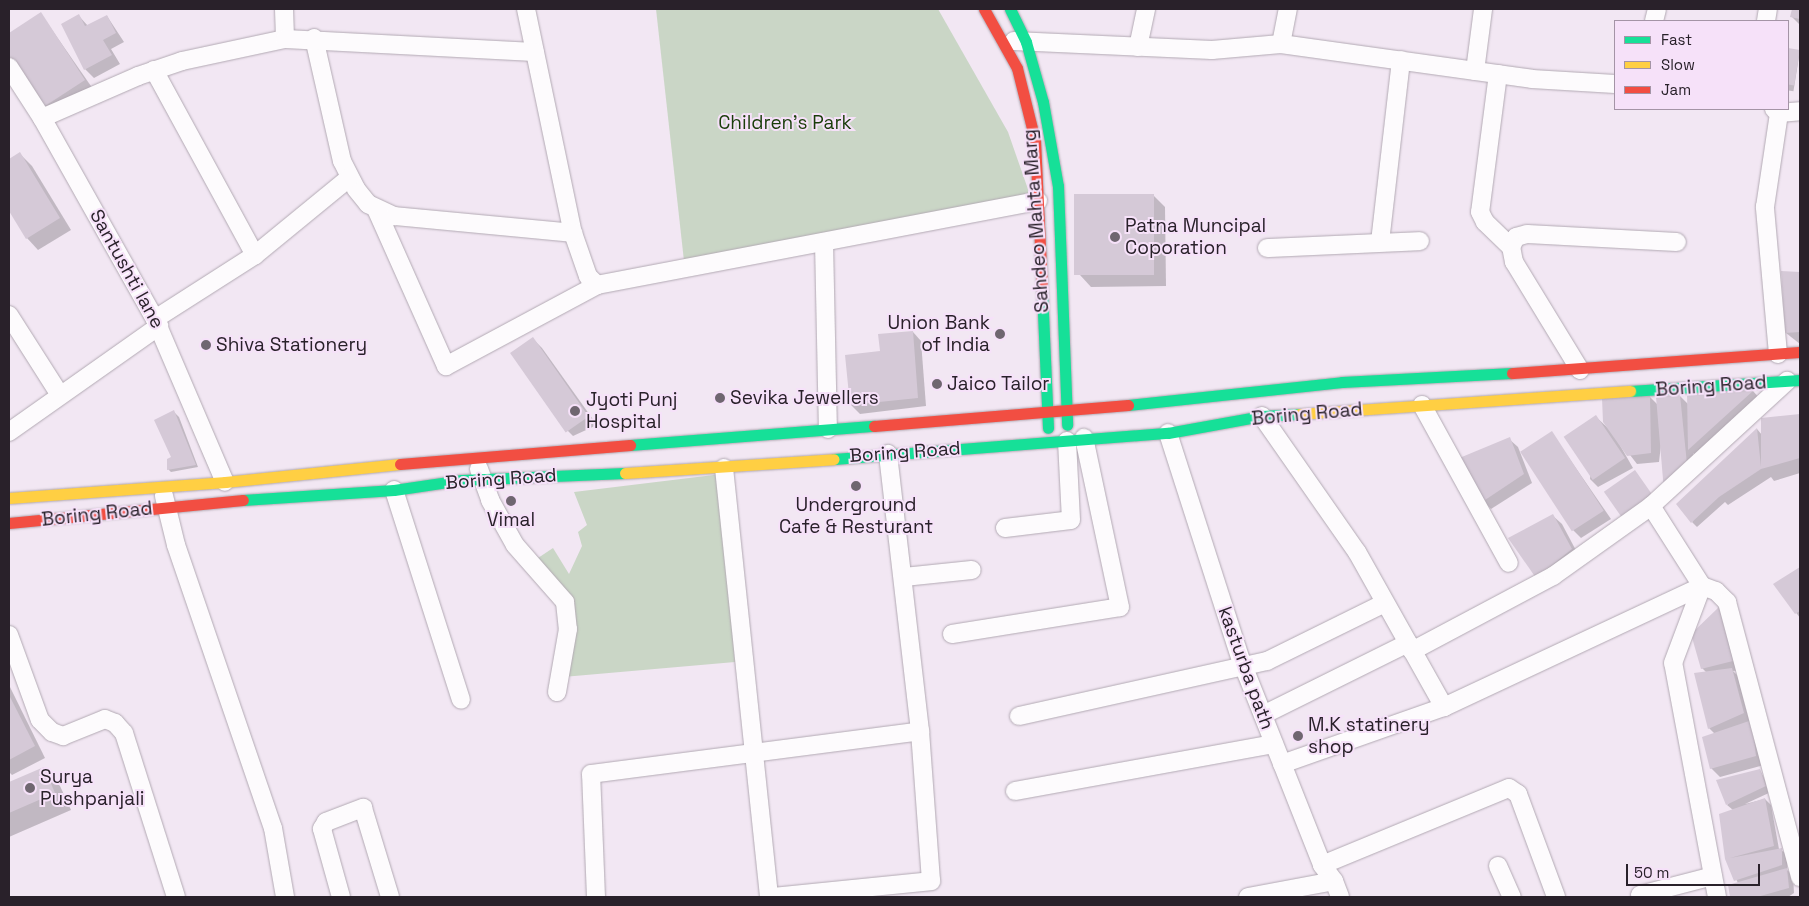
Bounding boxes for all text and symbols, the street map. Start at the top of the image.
legend [1614,20,1789,110]
text: Fast [1661,30,1692,49]
text: Slow [1661,55,1695,74]
text: Jam [1661,80,1691,99]
park label: Children's Park [718,112,852,134]
street label: Sahdeo Mahta Marg [1018,128,1054,314]
street label: Santushti lane [85,206,169,332]
place label: Patna Muncipal Coporation [1125,215,1266,259]
marker: Patna Muncipal Coporation [1109,231,1121,243]
place label: Union Bank of India [887,312,990,356]
marker: Union Bank of India [994,328,1006,340]
place label: Shiva Stationery [216,334,367,356]
marker: Shiva Stationery [200,339,212,351]
street label: Boring Road [1655,371,1767,401]
place label: Jaico Tailor [947,373,1050,395]
marker: Jaico Tailor [931,378,943,390]
place label: Sevika Jewellers [730,387,879,409]
place label: Jyoti Punj Hospital [586,389,677,433]
marker: Sevika Jewellers [714,392,726,404]
street label: Boring Road [1250,398,1364,430]
marker: Jyoti Punj Hospital [568,404,582,418]
street label: Boring Road [849,437,961,467]
street label: Boring Road [445,464,557,494]
marker: Underground Cafe & Resturant [850,480,862,492]
place label: Underground Cafe & Resturant [779,494,933,538]
marker: Vimal [505,495,517,507]
street label: Boring Road [40,497,154,531]
place label: Vimal [487,509,535,531]
street label: kasturba path [1213,603,1279,733]
place label: M.K statinery shop [1308,714,1430,758]
marker: M.K statinery shop [1292,730,1304,742]
place label: Surya Pushpanjali [40,766,144,810]
marker: Surya Pushpanjali [24,782,36,794]
scale bar [1629,854,1763,886]
text: 50 m [1634,863,1669,882]

